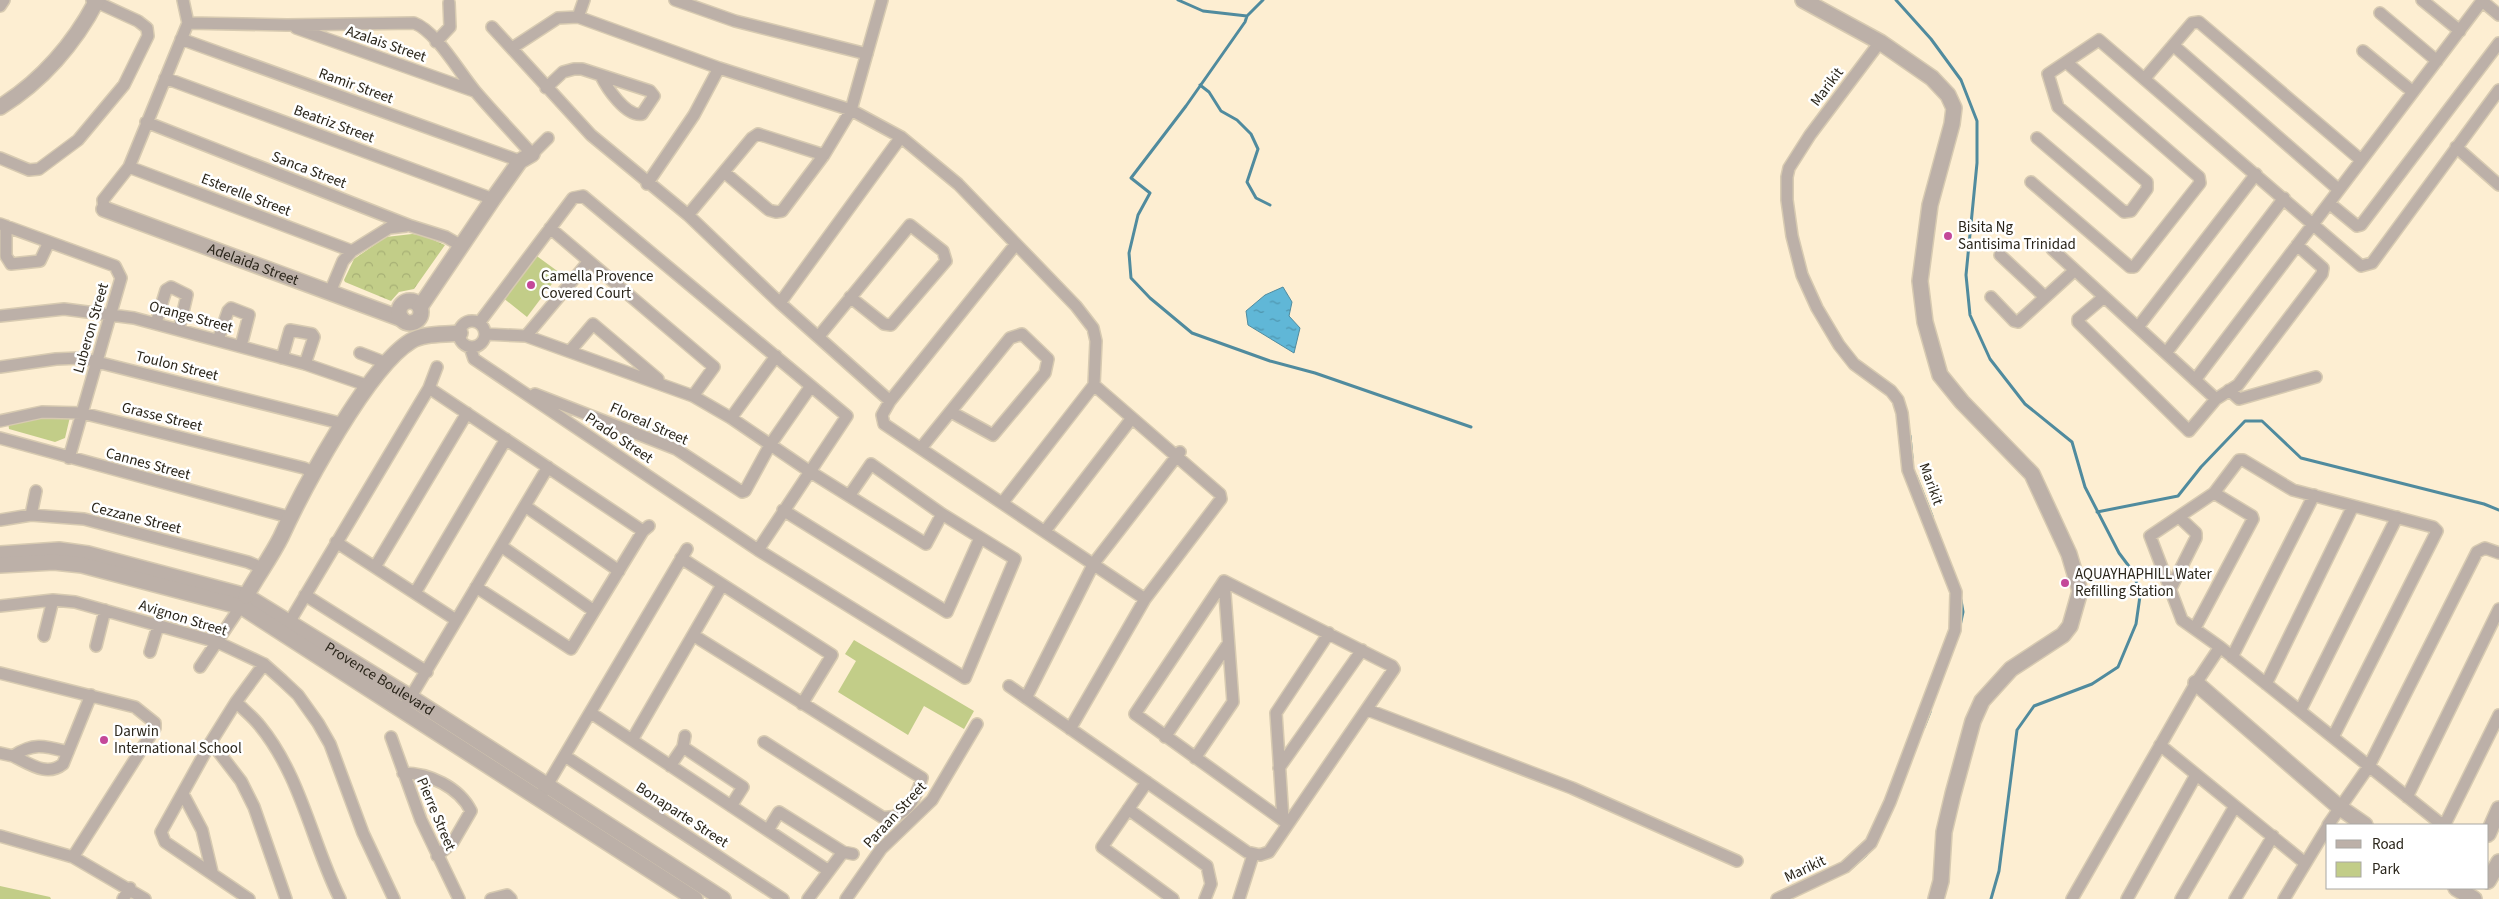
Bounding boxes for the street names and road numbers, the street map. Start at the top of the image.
street label: Azalais Street [343,20,429,68]
street label: Ramir Street [316,63,396,109]
street label: Marikit [1806,63,1848,111]
street label: Beatriz Street [291,100,377,148]
street label: Sanca Street [269,146,349,194]
street label: Esterelle Street [198,168,294,222]
street label: Adelaida Street [205,238,302,290]
street label: Luberon Street [68,280,114,376]
street label: Orange Street [147,296,235,338]
street label: Toulon Street [134,346,220,386]
street label: Grasse Street [120,397,204,437]
street label: Floreal Street [607,397,691,451]
street label: Prado Street [581,408,657,468]
street label: Cannes Street [103,443,193,485]
street label: Marikit [1914,460,1948,508]
street label: Cezzane Street [89,497,183,539]
street label: Avignon Street [136,595,230,641]
street label: Provence Boulevard [321,637,439,721]
street label: Pierre Street [411,774,461,854]
street label: Bonaparte Street [632,777,732,853]
street label: Paraan Street [859,777,931,853]
street label: Marikit [1781,850,1829,888]

